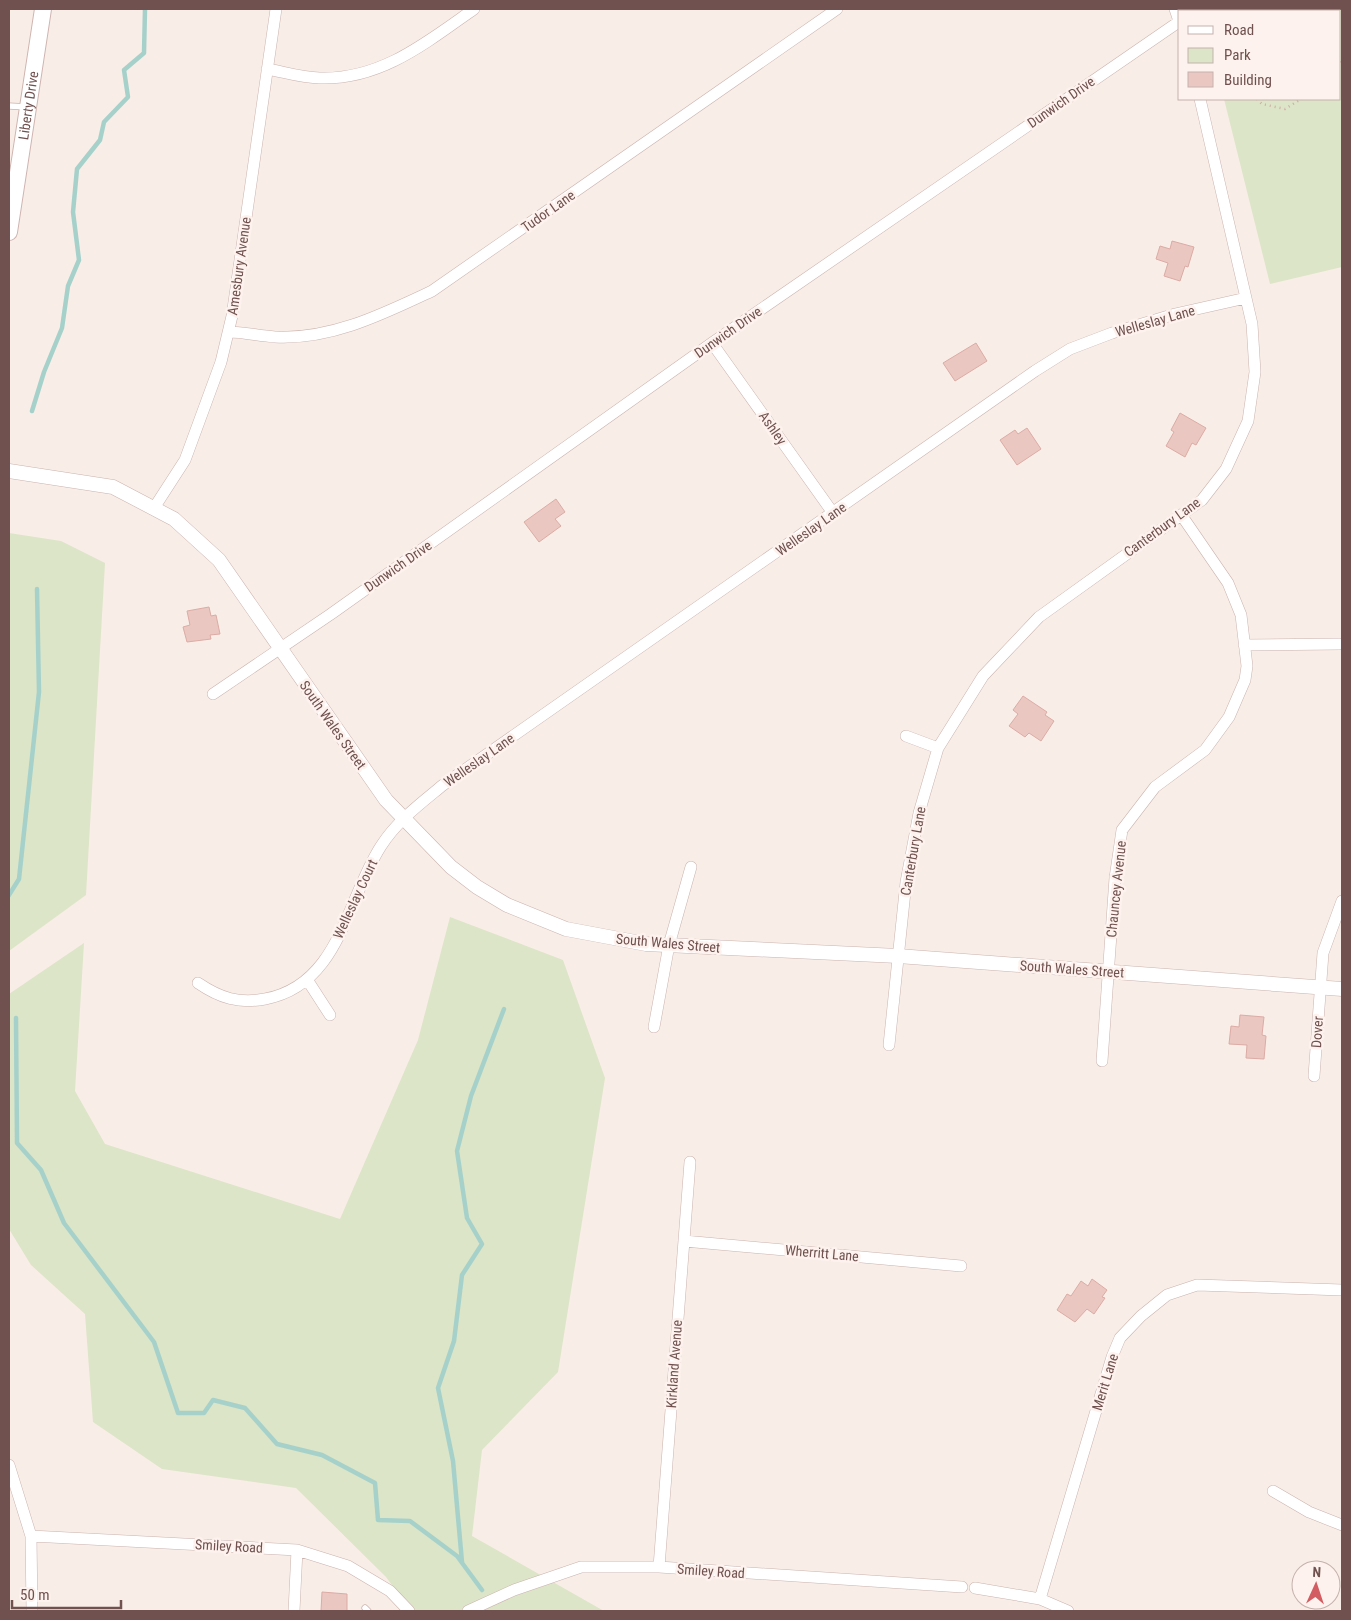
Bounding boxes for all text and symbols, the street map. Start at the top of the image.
legend [1178,10,1341,100]
text: Road [1224,21,1254,39]
text: Park [1224,46,1251,64]
street label: Liberty Drive [15,70,41,141]
text: Building [1224,71,1272,89]
street label: Dunwich Drive [1024,73,1098,131]
street label: Tudor Lane [518,187,578,235]
street label: Amesbury Avenue [224,215,254,316]
street label: Welleslay Lane [1113,302,1197,340]
street label: Dunwich Drive [691,303,765,361]
street label: Ashley [756,408,790,448]
street label: Canterbury Lane [1121,494,1204,560]
street label: Welleslay Lane [773,499,850,559]
street label: Dunwich Drive [361,537,435,595]
street label: South Wales Street [296,678,370,772]
street label: Welleslay Lane [441,730,518,790]
street label: Canterbury Lane [897,805,929,897]
street label: Chauncey Avenue [1103,839,1129,938]
street label: Welleslay Court [330,857,380,941]
street label: South Wales Street [615,930,721,956]
street label: South Wales Street [1019,957,1125,981]
street label: Dover [1308,1016,1326,1048]
street label: Wherritt Lane [784,1242,860,1264]
street label: Kirkland Avenue [663,1319,685,1409]
street label: Merit Lane [1089,1351,1121,1412]
street label: Smiley Road [195,1536,263,1556]
north arrow [1291,1560,1341,1610]
street label: Smiley Road [677,1561,745,1581]
text: N [1312,1564,1321,1580]
scale bar [12,1578,121,1610]
text: 50 m [20,1586,50,1604]

